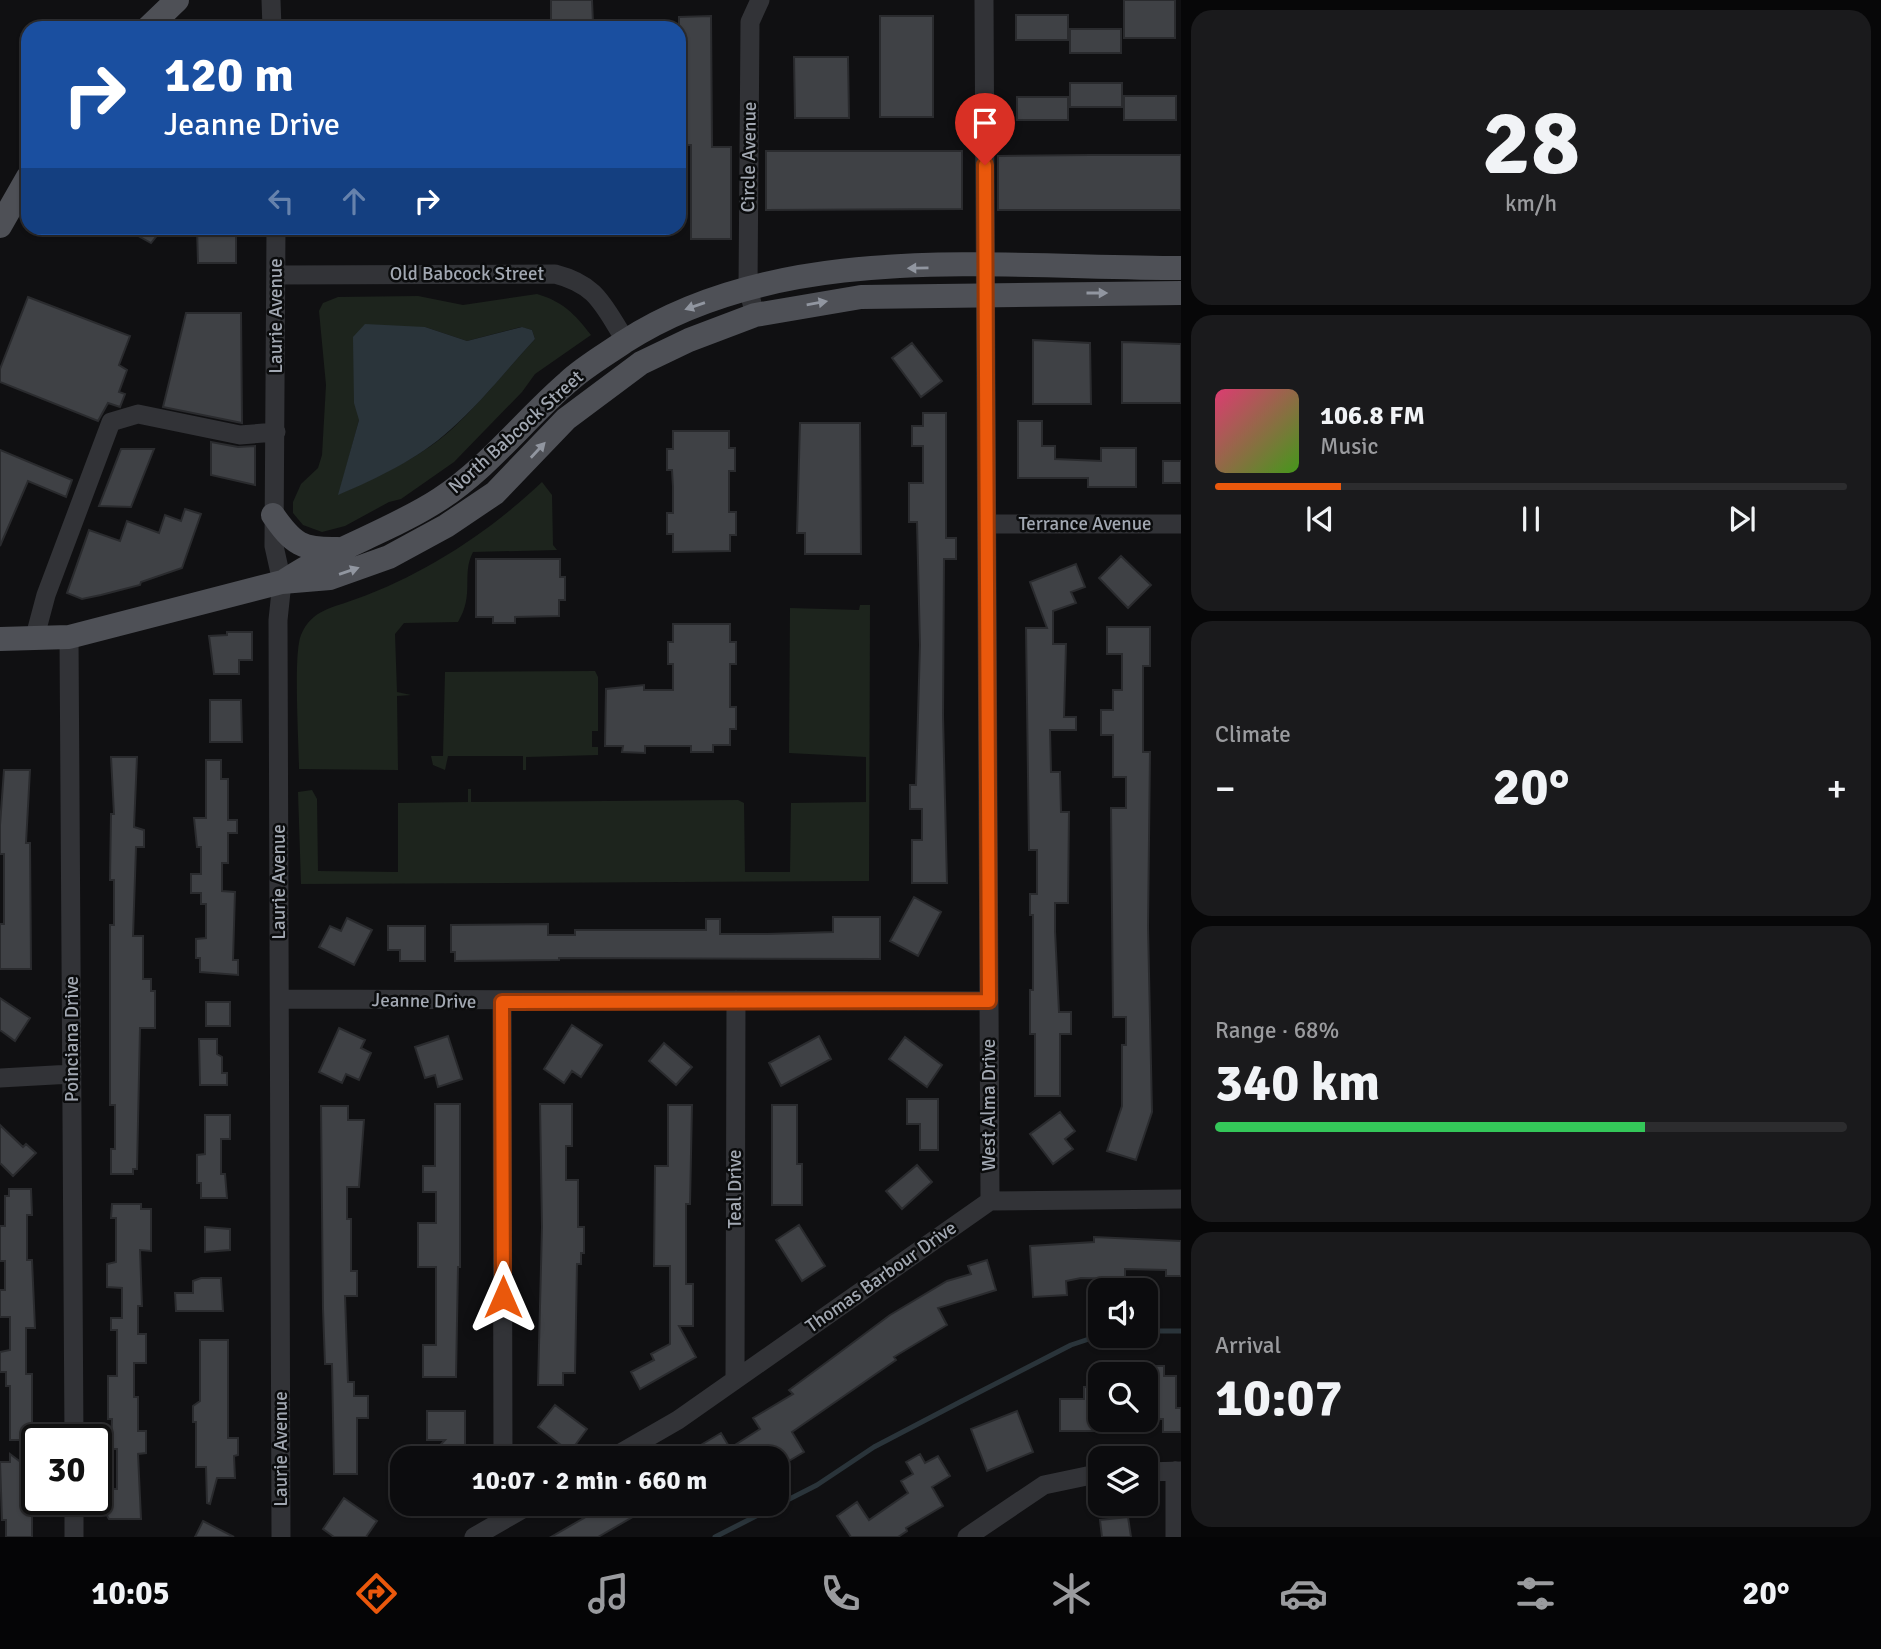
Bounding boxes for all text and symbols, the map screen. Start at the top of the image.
text: 120 m [164,45,294,105]
icon: right [49,49,140,140]
text: 28 [1482,87,1580,200]
pin [955,93,1015,165]
street label: Circle Avenue [736,101,762,213]
icon: arrive [966,104,1004,142]
text: Jeanne Drive [164,105,340,144]
icon: left [262,182,300,220]
icon: ahead [335,182,373,220]
icon: right [408,182,446,220]
text: km/h [1505,189,1557,218]
street label: Laurie Avenue [264,258,288,374]
street label: Old Babcock Street [390,262,544,286]
one-way arrow [906,262,928,273]
one-way arrow [1086,287,1108,299]
one-way arrow [806,298,828,309]
one-way arrow [685,301,706,312]
street label: North Babcock Street [444,365,589,499]
text: 106.8 FM [1320,400,1425,432]
text: Music [1320,432,1378,461]
one-way arrow [530,441,546,458]
icon: previous [1301,500,1339,538]
icon: pause [1512,500,1550,538]
icon: next [1723,500,1761,538]
street label: Terrance Avenue [1018,512,1152,536]
one-way arrow [339,565,360,576]
text: Climate [1215,720,1291,749]
text: 20° [1493,755,1569,819]
text: − [1215,765,1236,812]
text: + [1826,765,1847,812]
street label: Laurie Avenue [267,824,291,940]
street label: Poinciana Drive [60,976,84,1102]
street label: Jeanne Drive [372,988,476,1014]
text: Range · 68% [1215,1016,1339,1045]
street label: West Alma Drive [977,1039,1001,1171]
text: 340 km [1215,1051,1380,1115]
street label: Teal Drive [723,1149,747,1229]
street label: Thomas Barbour Drive [801,1216,961,1338]
position arrow [466,1260,540,1334]
map controls [1088,1278,1158,1516]
button: sound [1088,1278,1158,1348]
text: Arrival [1215,1331,1281,1360]
button: search [1088,1362,1158,1432]
text: 10:07 [1215,1366,1343,1430]
street label: Laurie Avenue [269,1391,293,1507]
speed limit sign: 30 [21,1424,112,1515]
button: layers [1088,1446,1158,1516]
text: 10:07 · 2 min · 660 m [472,1465,707,1497]
icon: directions [352,1569,401,1618]
icon: music [584,1569,633,1618]
icon: phone [816,1569,865,1618]
icon: climate [1047,1569,1096,1618]
icon: car [1279,1569,1328,1618]
icon: filters [1511,1569,1560,1618]
text: 10:05 [91,1574,170,1613]
text: 20° [1742,1574,1790,1613]

